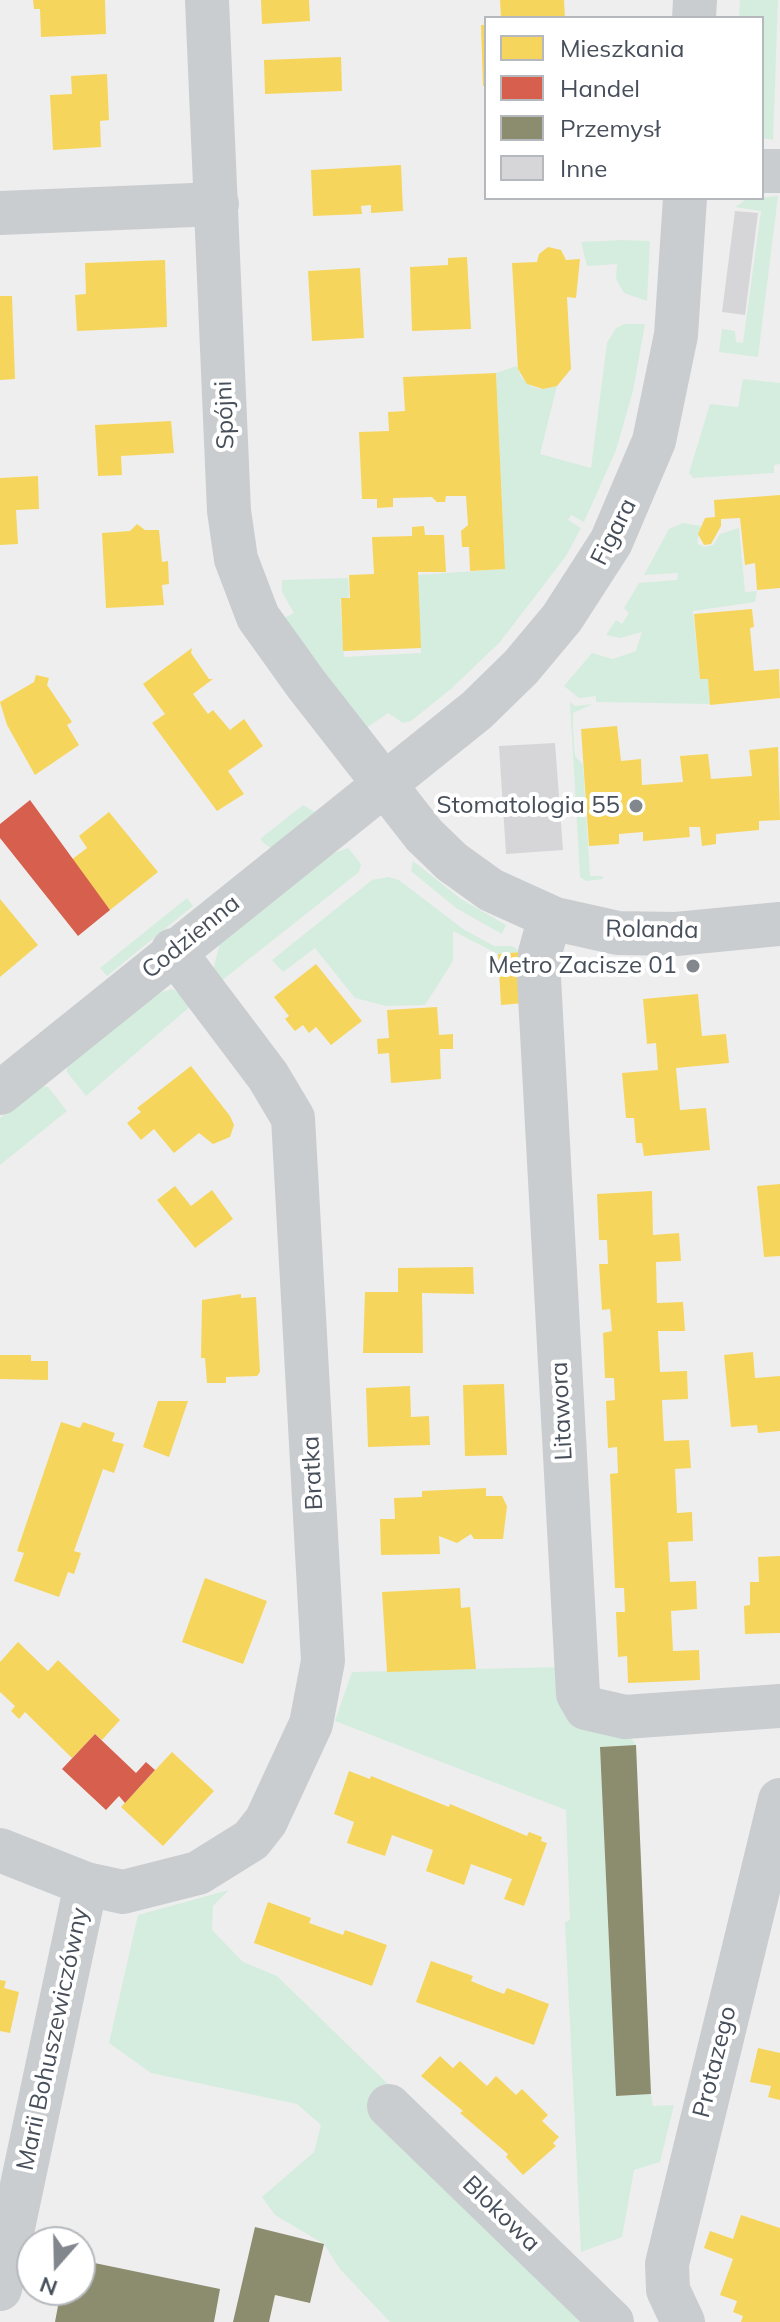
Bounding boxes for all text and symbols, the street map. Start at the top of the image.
legend [484,16,764,200]
text: Mieszkania [560,33,684,63]
text: Handel [560,73,640,103]
text: Przemysł [560,113,660,143]
text: Inne [560,153,607,183]
street label: Spójni [209,380,241,450]
street label: Figara [585,494,643,570]
place label: Stomatologia 55 [437,792,620,820]
marker: Stomatologia 55 [627,797,645,815]
street label: Codzienna [136,889,246,985]
street label: Rolanda [605,915,699,945]
place label: Metro Zacisze 01 [488,952,677,980]
marker: Metro Zacisze 01 [684,957,702,975]
street label: Litawora [545,1361,579,1461]
street label: Bratka [297,1435,329,1511]
street label: Marii Bohuszewiczówny [11,1905,95,2173]
street label: Protazego [687,2003,743,2121]
street label: Blokowa [456,2170,546,2258]
north arrow [16,2226,96,2306]
text: N [36,2271,61,2303]

